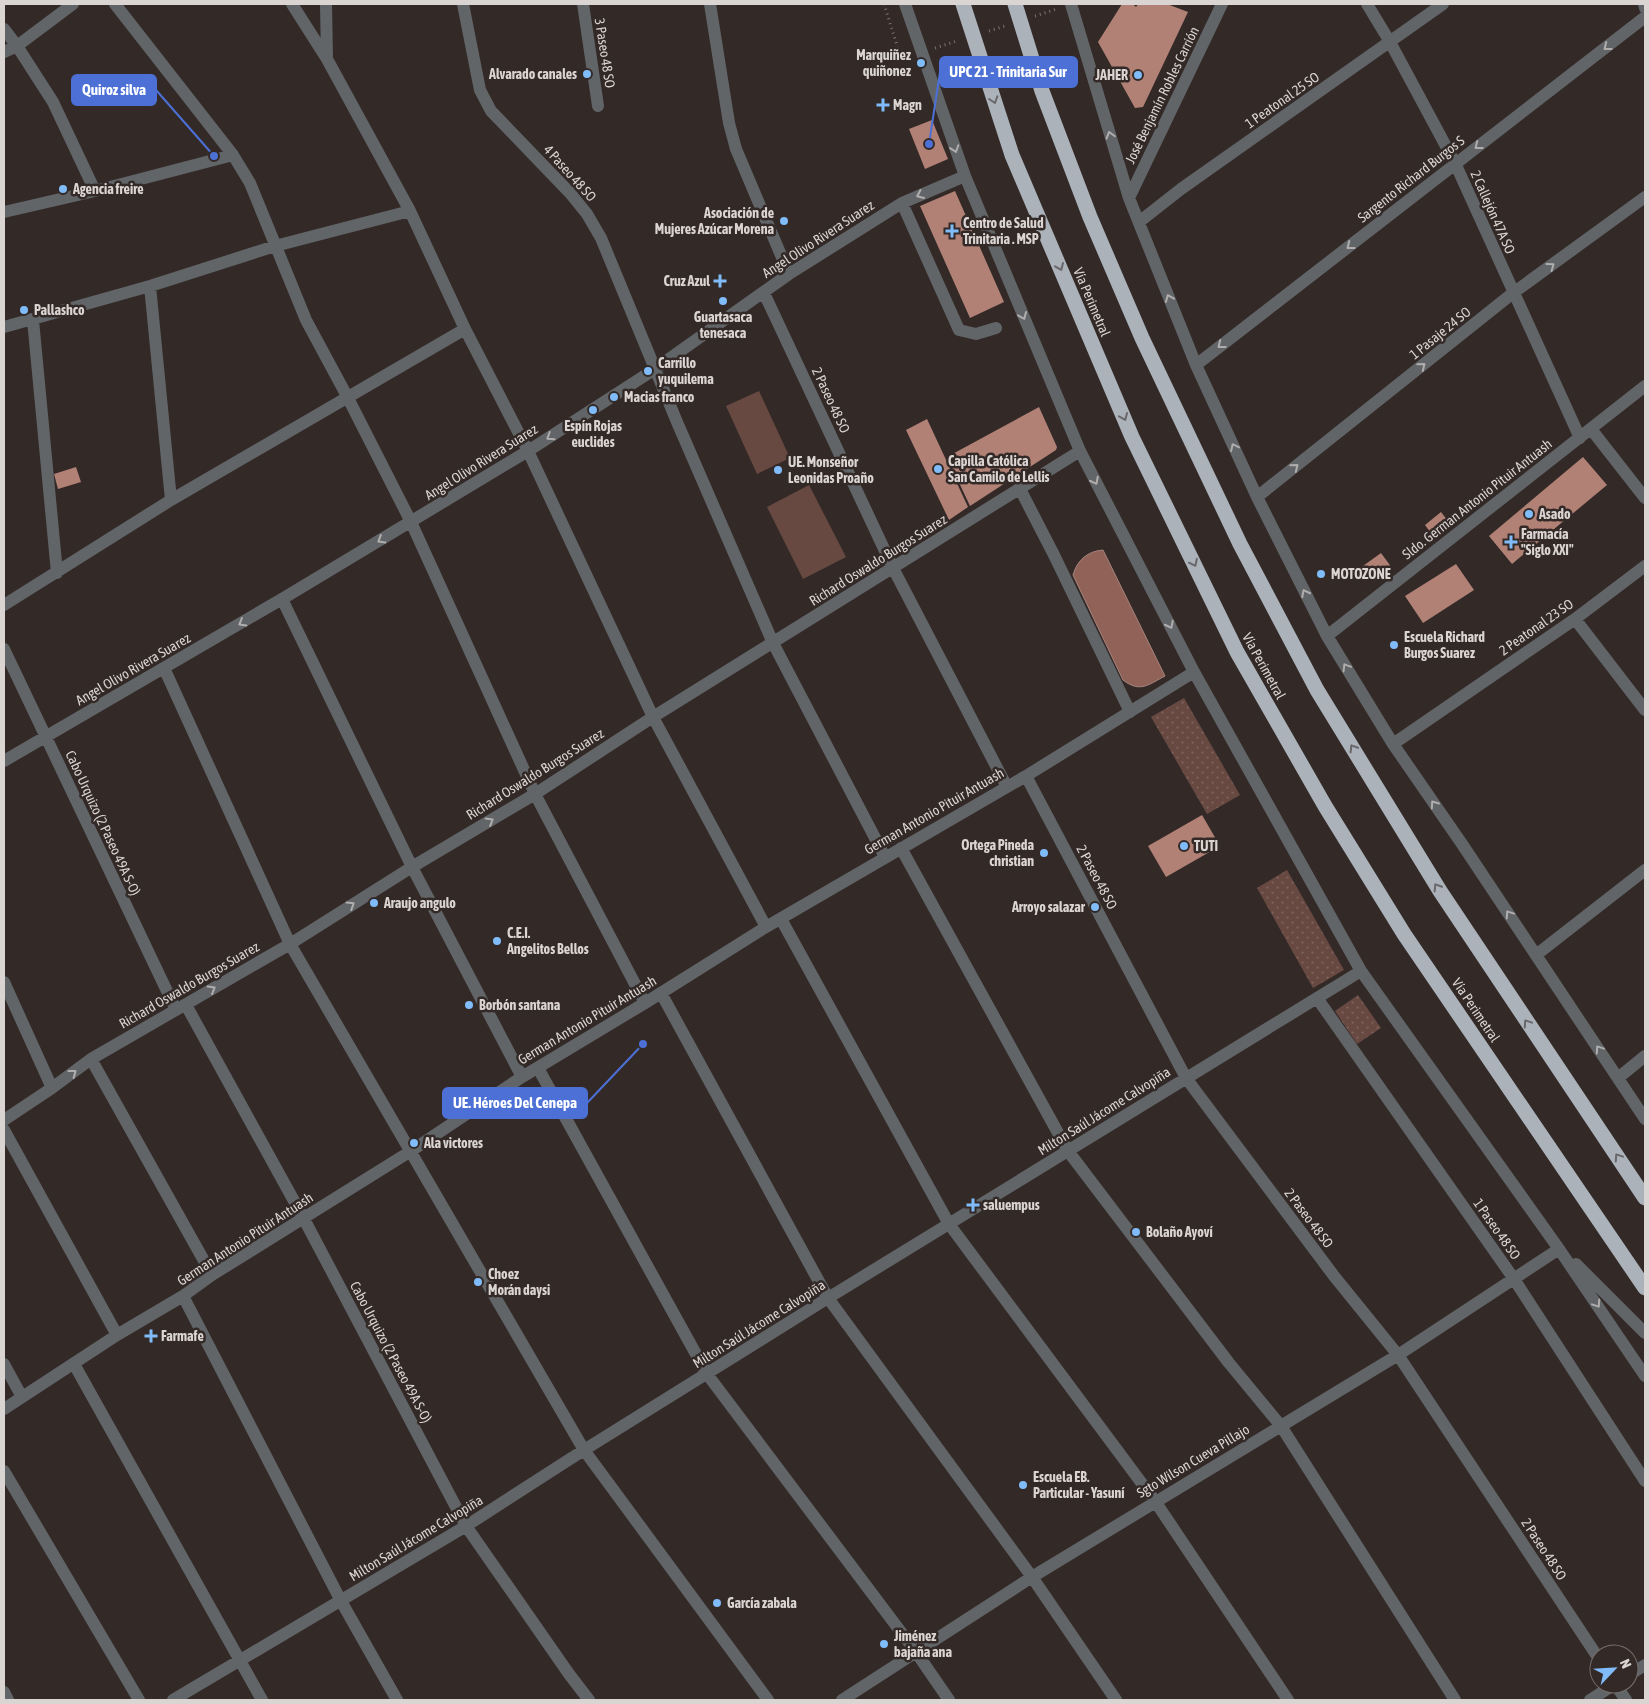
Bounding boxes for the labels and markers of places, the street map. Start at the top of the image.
place label: Marquiñez quiñonez [856,47,911,79]
marker: Marquiñez quiñonez [915,57,927,69]
callout: UPC 21 - Trinitaria Sur [940,57,1077,87]
place label: Alvarado canales [488,66,577,82]
place label: JAHER [1095,67,1128,83]
marker: Alvarado canales [581,68,593,80]
marker: JAHER [1132,69,1144,81]
callout: Quiroz silva [72,75,156,105]
place label: Magn [893,97,922,113]
marker: Magn [877,99,889,111]
place label: Agencia freire [72,181,144,197]
marker: Agencia freire [57,183,69,195]
place label: Asociación de Mujeres Azúcar Morena [655,205,774,237]
marker: Asociación de Mujeres Azúcar Morena [778,215,790,227]
place label: Centro de Salud Trinitaria . MSP [963,215,1044,247]
marker: Centro de Salud Trinitaria . MSP [945,224,959,238]
place label: Cruz Azul [663,273,710,289]
marker: Cruz Azul [714,275,726,287]
marker: Guartasaca tenesaca [717,295,729,307]
place label: Pallashco [34,302,85,318]
marker: Pallashco [18,304,30,316]
place label: Guartasaca tenesaca [694,309,753,341]
place label: Carrillo yuquilema [658,355,714,387]
marker: Carrillo yuquilema [642,365,654,377]
place label: Macias franco [624,389,695,405]
marker: Macias franco [608,391,620,403]
marker: Espín Rojas euclides [587,404,599,416]
place label: Espín Rojas euclides [564,418,622,450]
place label: Capilla Católica San Camilo de Lellis [948,453,1050,485]
place label: UE. Monseñor Leonidas Proaño [788,454,874,486]
marker: Capilla Católica San Camilo de Lellis [932,463,944,475]
marker: UE. Monseñor Leonidas Proaño [772,464,784,476]
place label: Asado [1538,506,1571,522]
marker: Asado [1523,508,1535,520]
place label: Farmacía "Siglo XXI" [1521,526,1574,558]
marker: Farmacía "Siglo XXI" [1505,536,1517,548]
place label: MOTOZONE [1331,566,1391,582]
marker: MOTOZONE [1315,568,1327,580]
place label: Escuela Richard Burgos Suarez [1404,629,1485,661]
marker: Escuela Richard Burgos Suarez [1388,639,1400,651]
place label: Ortega Pineda christian [961,837,1034,869]
place label: TUTI [1194,838,1218,854]
marker: TUTI [1178,840,1190,852]
marker: Ortega Pineda christian [1038,847,1050,859]
place label: Araujo angulo [383,895,456,911]
marker: Araujo angulo [368,897,380,909]
place label: Arroyo salazar [1011,899,1086,915]
marker: Arroyo salazar [1089,901,1101,913]
place label: C.E.I. Angelitos Bellos [506,925,589,957]
marker: C.E.I. Angelitos Bellos [491,935,503,947]
place label: Borbón santana [479,997,561,1013]
marker: Borbón santana [463,999,475,1011]
callout: UE. Héroes Del Cenepa [443,1088,587,1118]
place label: Ala victores [423,1135,483,1151]
marker: Ala victores [408,1137,420,1149]
place label: saluempus [983,1197,1040,1213]
marker: saluempus [967,1199,979,1211]
place label: Bolaño Ayoví [1146,1224,1213,1240]
marker: Bolaño Ayoví [1130,1226,1142,1238]
place label: Choez Morán daysi [488,1266,550,1298]
marker: Choez Morán daysi [472,1276,484,1288]
place label: Farmafe [161,1328,204,1344]
marker: Farmafe [145,1330,157,1342]
place label: Escuela EB. Particular - Yasuní [1033,1469,1125,1501]
marker: Escuela EB. Particular - Yasuní [1017,1479,1029,1491]
place label: García zabala [727,1595,797,1611]
marker: García zabala [711,1597,723,1609]
place label: Jiménez bajaña ana [893,1628,952,1660]
marker: Jiménez bajaña ana [878,1638,890,1650]

